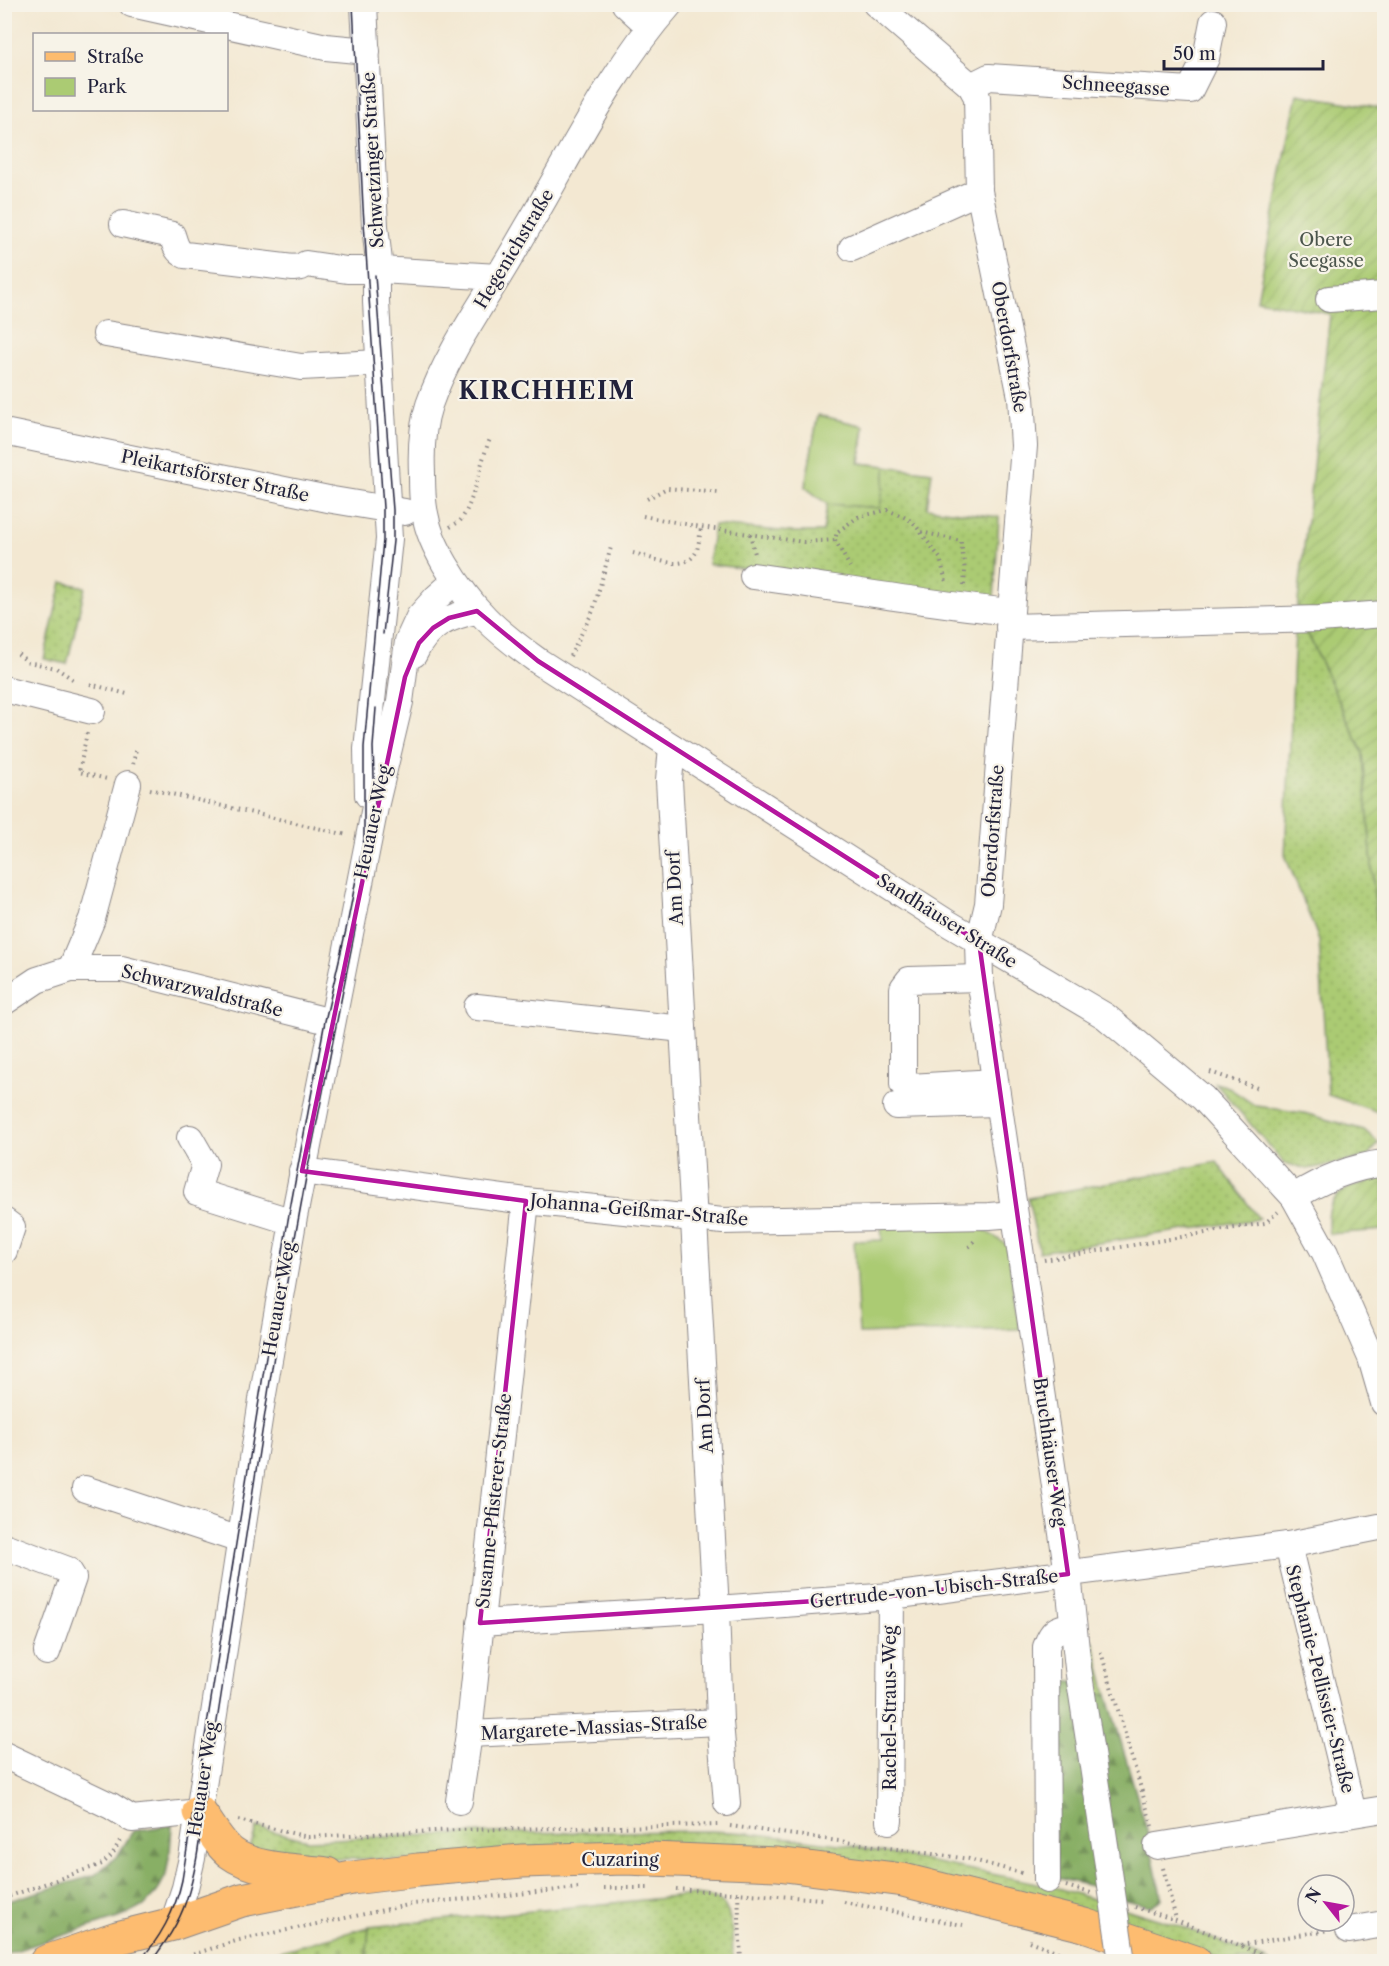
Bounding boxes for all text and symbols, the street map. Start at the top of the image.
legend [33,33,228,111]
scale bar [1164,33,1323,71]
text: 50 m [1173,43,1216,65]
text: Straße [87,46,144,68]
street label: Schwetzinger Straße [357,71,389,249]
street label: Schneegasse [1062,71,1170,101]
text: Park [87,76,128,98]
street label: Hegenichstraße [470,185,558,313]
park label: Obere Seegasse [1288,229,1364,272]
street label: Oberdorfstraße [987,280,1031,414]
district label: KIRCHHEIM [458,376,636,405]
street label: Pleikartsförster Straße [119,445,311,507]
street label: Heuauer Weg [350,763,396,881]
street label: Oberdorfstraße [977,764,1009,898]
street label: Am Dorf [662,848,688,927]
street label: Sandhäuser Straße [873,869,1021,973]
street label: Schwarzwaldstraße [119,960,285,1022]
street label: Johanna-Geißmar-Straße [526,1189,749,1230]
street label: Heuauer Weg [258,1240,300,1358]
street label: Am Dorf [692,1376,718,1455]
street label: Bruchhäuser Weg [1029,1376,1071,1529]
street label: Susanne-Pfisterer-Straße [472,1392,516,1610]
street label: Stephanie-Pellissier-Straße [1281,1562,1359,1796]
street label: Gertrude-von-Ubisch-Straße [809,1565,1059,1613]
street label: Rachel-Straus-Weg [879,1625,901,1791]
street label: Margarete-Massias-Straße [480,1711,708,1745]
street label: Heuauer Weg [183,1720,223,1838]
street label: Cuzaring [581,1849,659,1871]
north arrow [1296,1873,1356,1933]
text: N [1301,1884,1325,1906]

